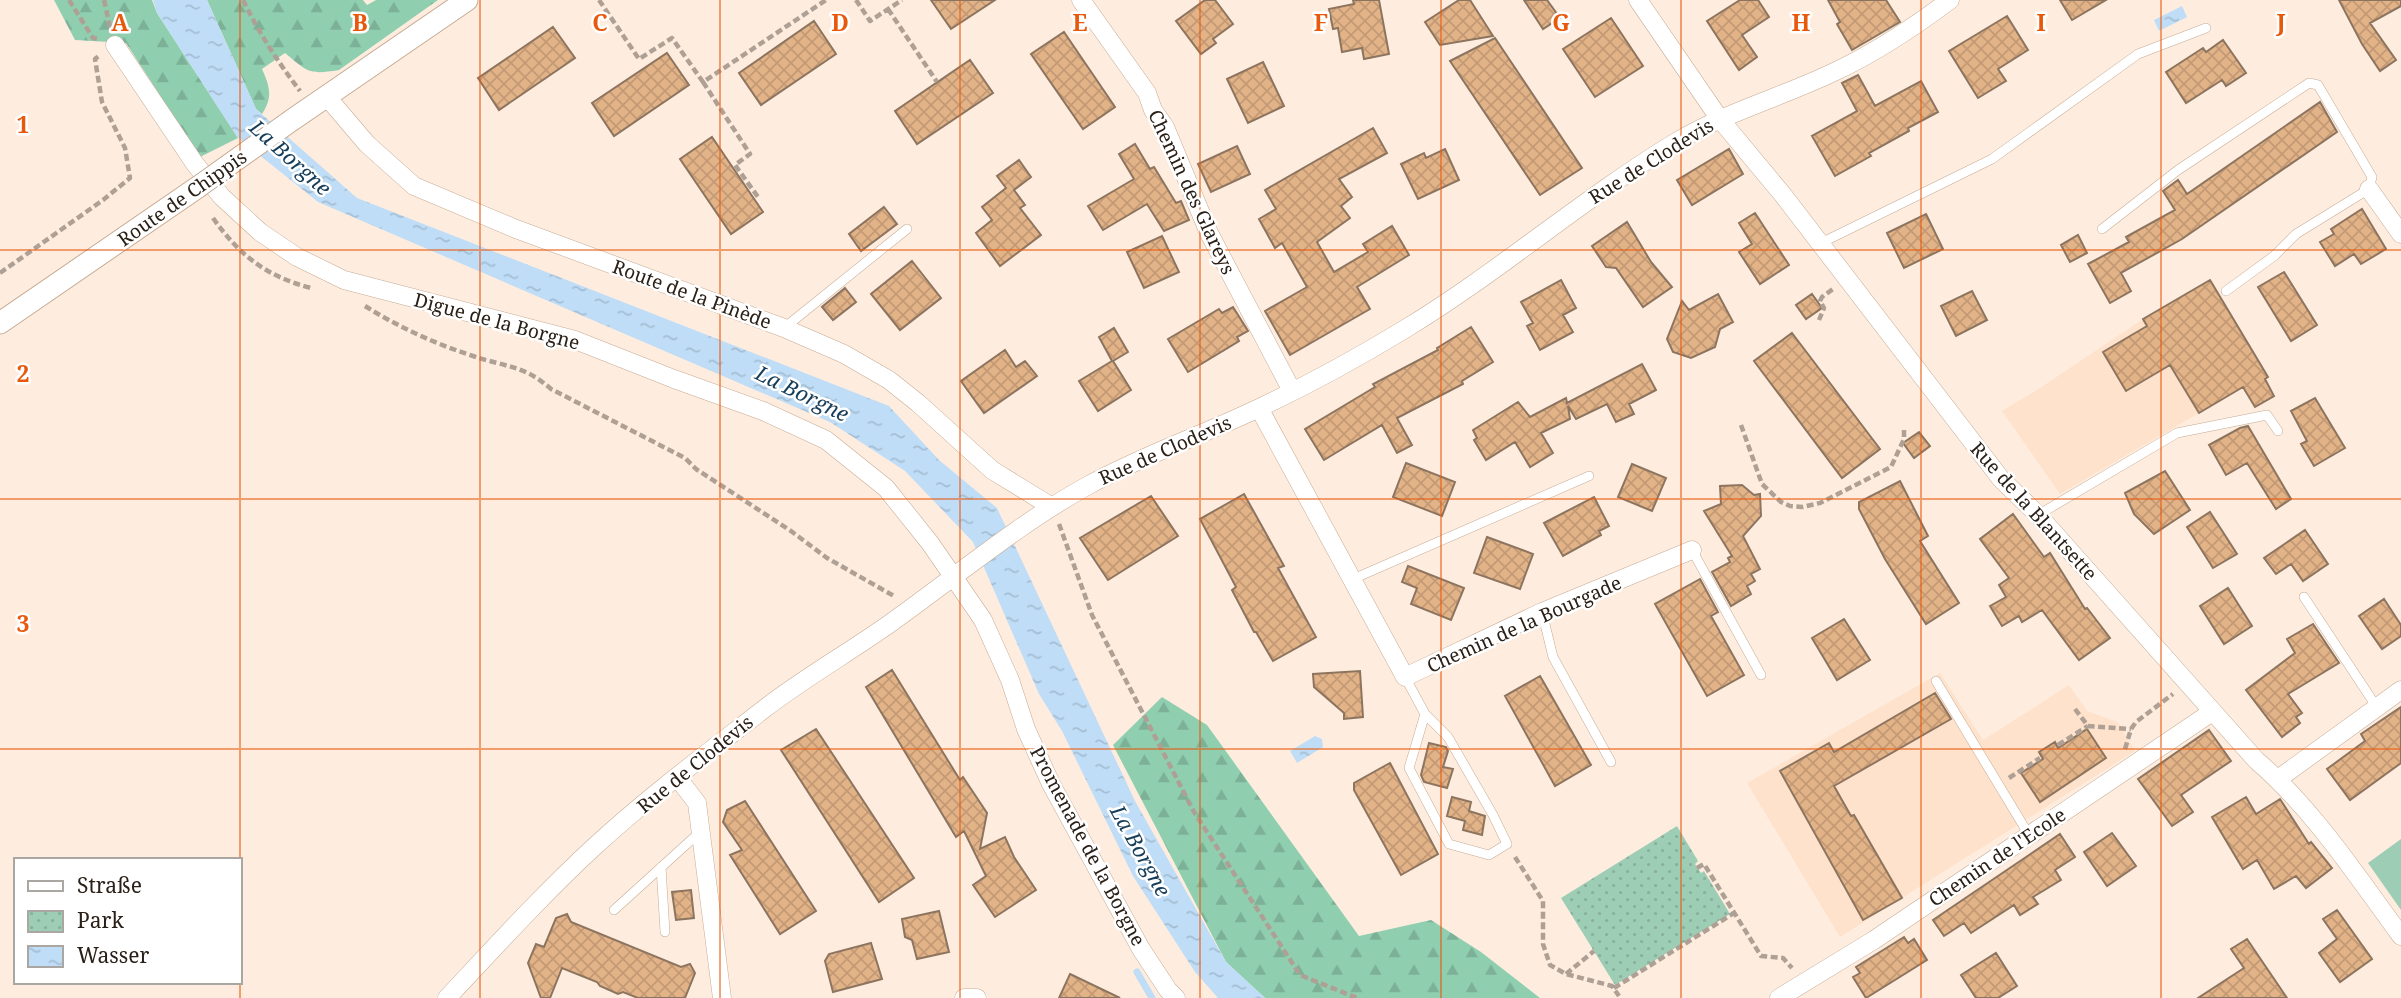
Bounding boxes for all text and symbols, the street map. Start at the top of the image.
text: A [111,6,129,38]
text: B [352,6,368,38]
text: C [592,6,608,38]
text: D [831,6,849,38]
text: E [1072,6,1088,38]
text: F [1314,6,1328,38]
text: G [1552,6,1570,38]
text: H [1792,6,1811,38]
text: I [2036,6,2046,38]
text: J [2275,6,2286,38]
street label: Chemin des Glareys [1142,105,1242,279]
text: 1 [17,108,30,140]
street label: Rue de Clodevis [1584,112,1718,210]
water label: La Borgne [243,113,337,201]
street label: Route de Chippis [112,144,252,252]
street label: Route de la Pinède [609,253,775,335]
street label: Digue de la Borgne [411,286,583,356]
text: 2 [17,357,30,389]
water label: La Borgne [750,358,854,428]
street label: Rue de Clodevis [1095,409,1235,491]
street label: Rue de la Blantsette [1965,436,2103,586]
street label: Chemin de la Bourgade [1423,569,1625,679]
text: 3 [17,607,30,639]
street label: Rue de Clodevis [631,709,759,819]
street label: Promenade de la Borgne [1024,742,1152,950]
water label: La Borgne [1104,799,1177,901]
street label: Chemin de l'Ecole [1923,801,2071,913]
legend [14,858,242,984]
text: Straße [77,871,142,899]
text: Park [77,906,124,934]
text: Wasser [77,941,150,969]

